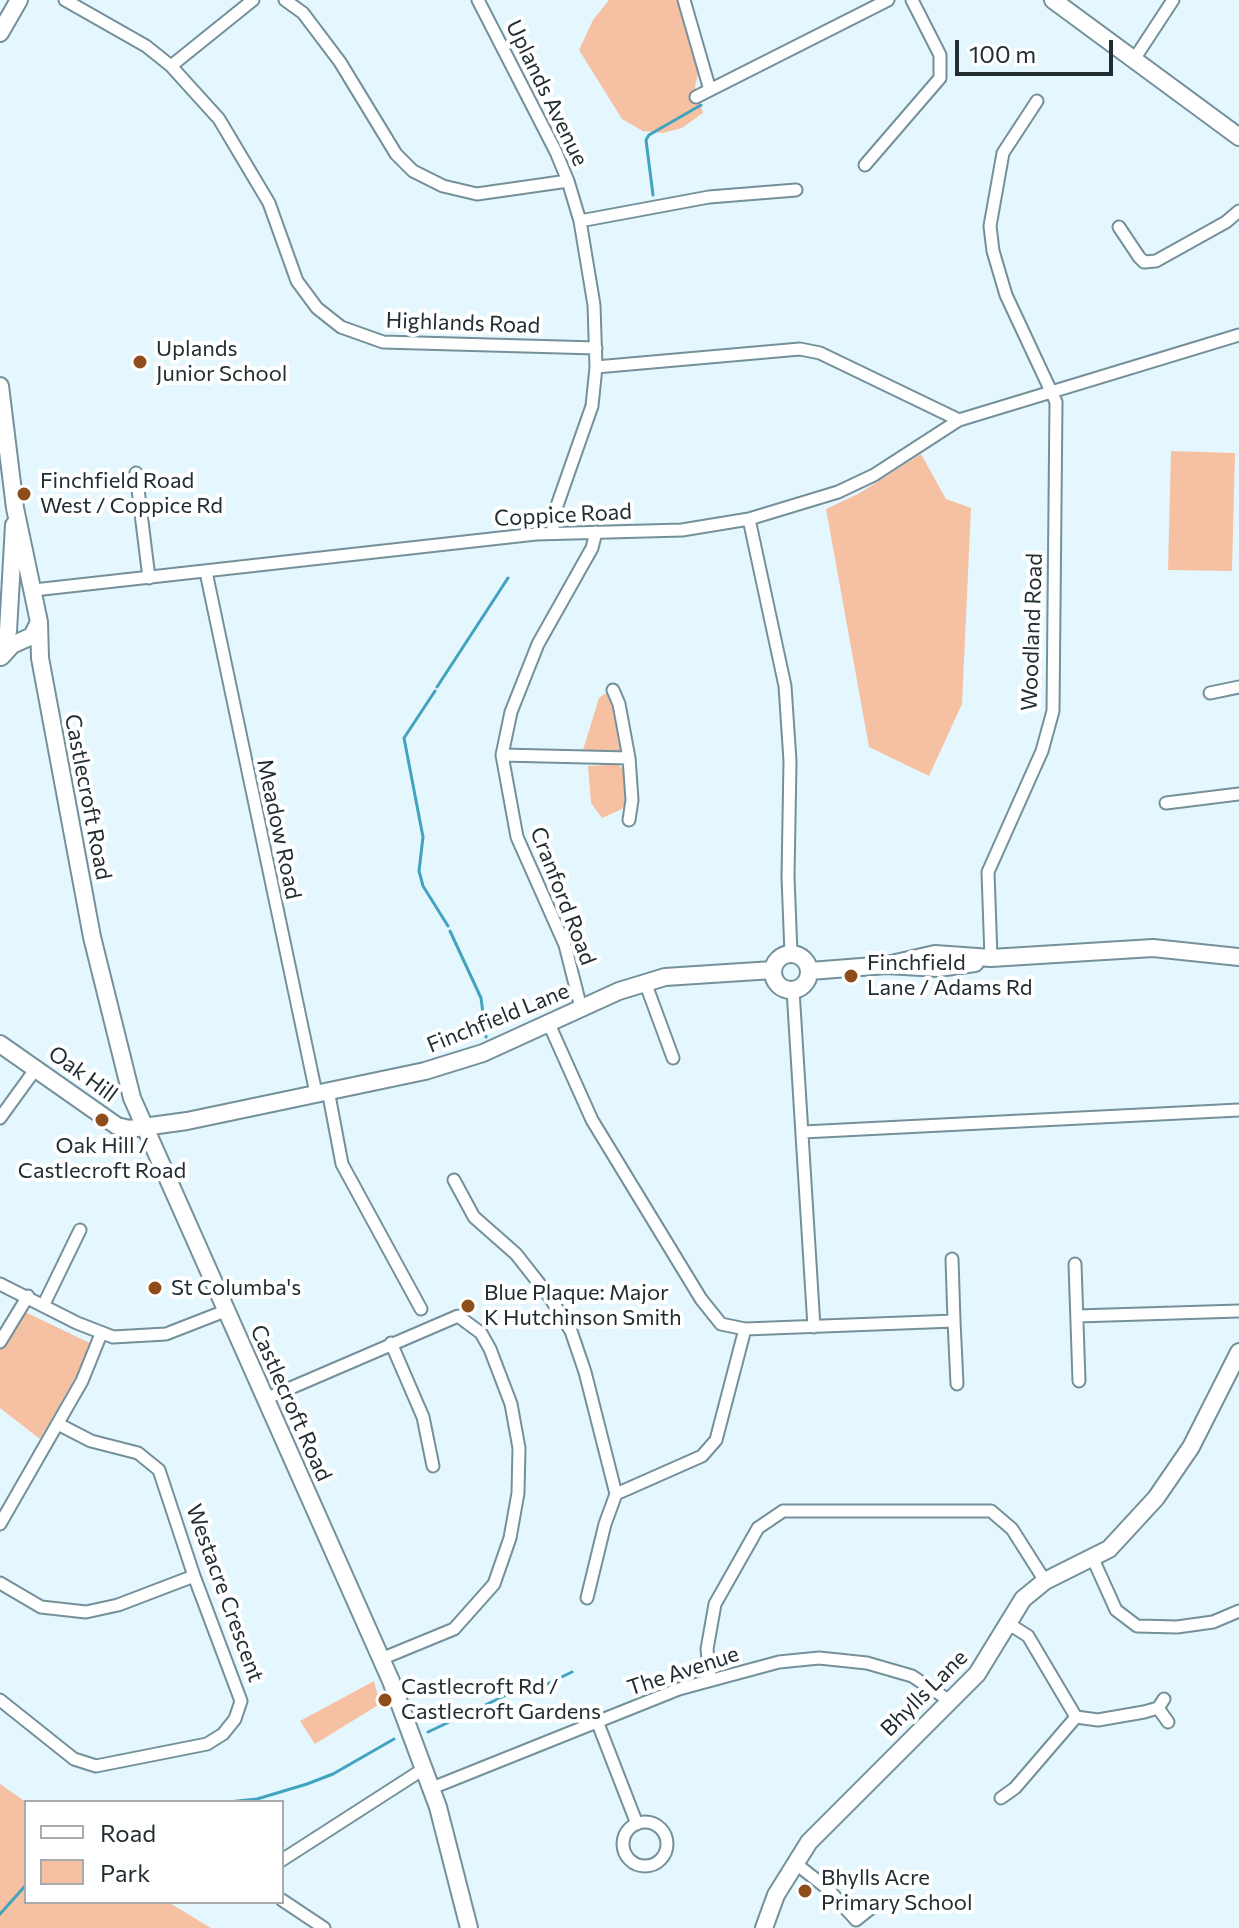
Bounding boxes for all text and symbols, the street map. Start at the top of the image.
street label: Uplands Avenue [500,16,594,170]
scale bar [959,24,1117,74]
text: 100 m [969,39,1036,68]
street label: Highlands Road [385,307,541,339]
place label: Uplands Junior School [156,336,287,388]
marker: Uplands Junior School [131,353,149,371]
place label: Finchfield Road West / Coppice Rd [40,468,223,520]
marker: Finchfield Road West / Coppice Rd [15,485,33,503]
street label: Coppice Road [493,498,633,532]
street label: Woodland Road [1016,553,1048,711]
street label: Castlecroft Road [59,712,117,882]
street label: Meadow Road [251,756,307,902]
street label: Cranford Road [525,823,601,969]
place label: Finchfield Lane / Adams Rd [867,950,1033,1002]
marker: Finchfield Lane / Adams Rd [842,967,860,985]
street label: Finchfield Lane [423,977,573,1059]
street label: Oak Hill [43,1040,123,1108]
marker: Oak Hill / Castlecroft Road [93,1111,111,1129]
place label: Oak Hill / Castlecroft Road [18,1133,186,1184]
place label: St Columba's [171,1275,301,1301]
marker: St Columba's [146,1279,164,1297]
place label: Blue Plaque: Major K Hutchinson Smith [484,1280,682,1332]
marker: Blue Plaque: Major K Hutchinson Smith [459,1297,477,1315]
street label: Castlecroft Road [245,1321,337,1485]
street label: Westacre Crescent [181,1500,269,1686]
street label: The Avenue [624,1641,742,1701]
street label: Bhylls Lane [875,1644,973,1742]
place label: Castlecroft Rd / Castlecroft Gardens [401,1674,601,1726]
marker: Castlecroft Rd / Castlecroft Gardens [376,1691,394,1709]
legend [24,1800,284,1904]
text: Road [100,1818,156,1847]
text: Park [100,1858,150,1887]
place label: Bhylls Acre Primary School [821,1865,973,1916]
marker: Bhylls Acre Primary School [796,1882,814,1900]

